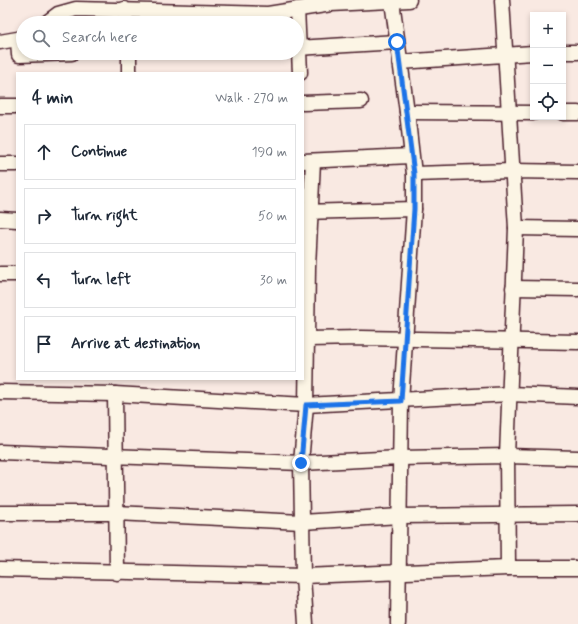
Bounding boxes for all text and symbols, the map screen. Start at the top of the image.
map controls [530,12,566,120]
button: + [530,12,566,48]
search box [16,16,304,60]
icon: search [30,27,52,49]
text: Search here [62,28,138,48]
route start [388,33,406,51]
button: − [530,48,566,84]
button: locate [530,84,566,120]
text: 4 min [32,87,73,109]
text: Walk · 270 m [215,90,288,107]
icon: ahead [33,141,55,163]
text: Continue [71,142,127,162]
text: 190 m [252,144,287,161]
icon: right [33,205,55,227]
text: Turn right [71,206,138,226]
text: 50 m [258,208,287,225]
icon: left [33,269,55,291]
text: Turn left [71,270,131,290]
text: 30 m [260,272,287,289]
icon: arrive [33,333,55,355]
text: Arrive at destination [71,334,200,354]
route end [292,454,310,472]

